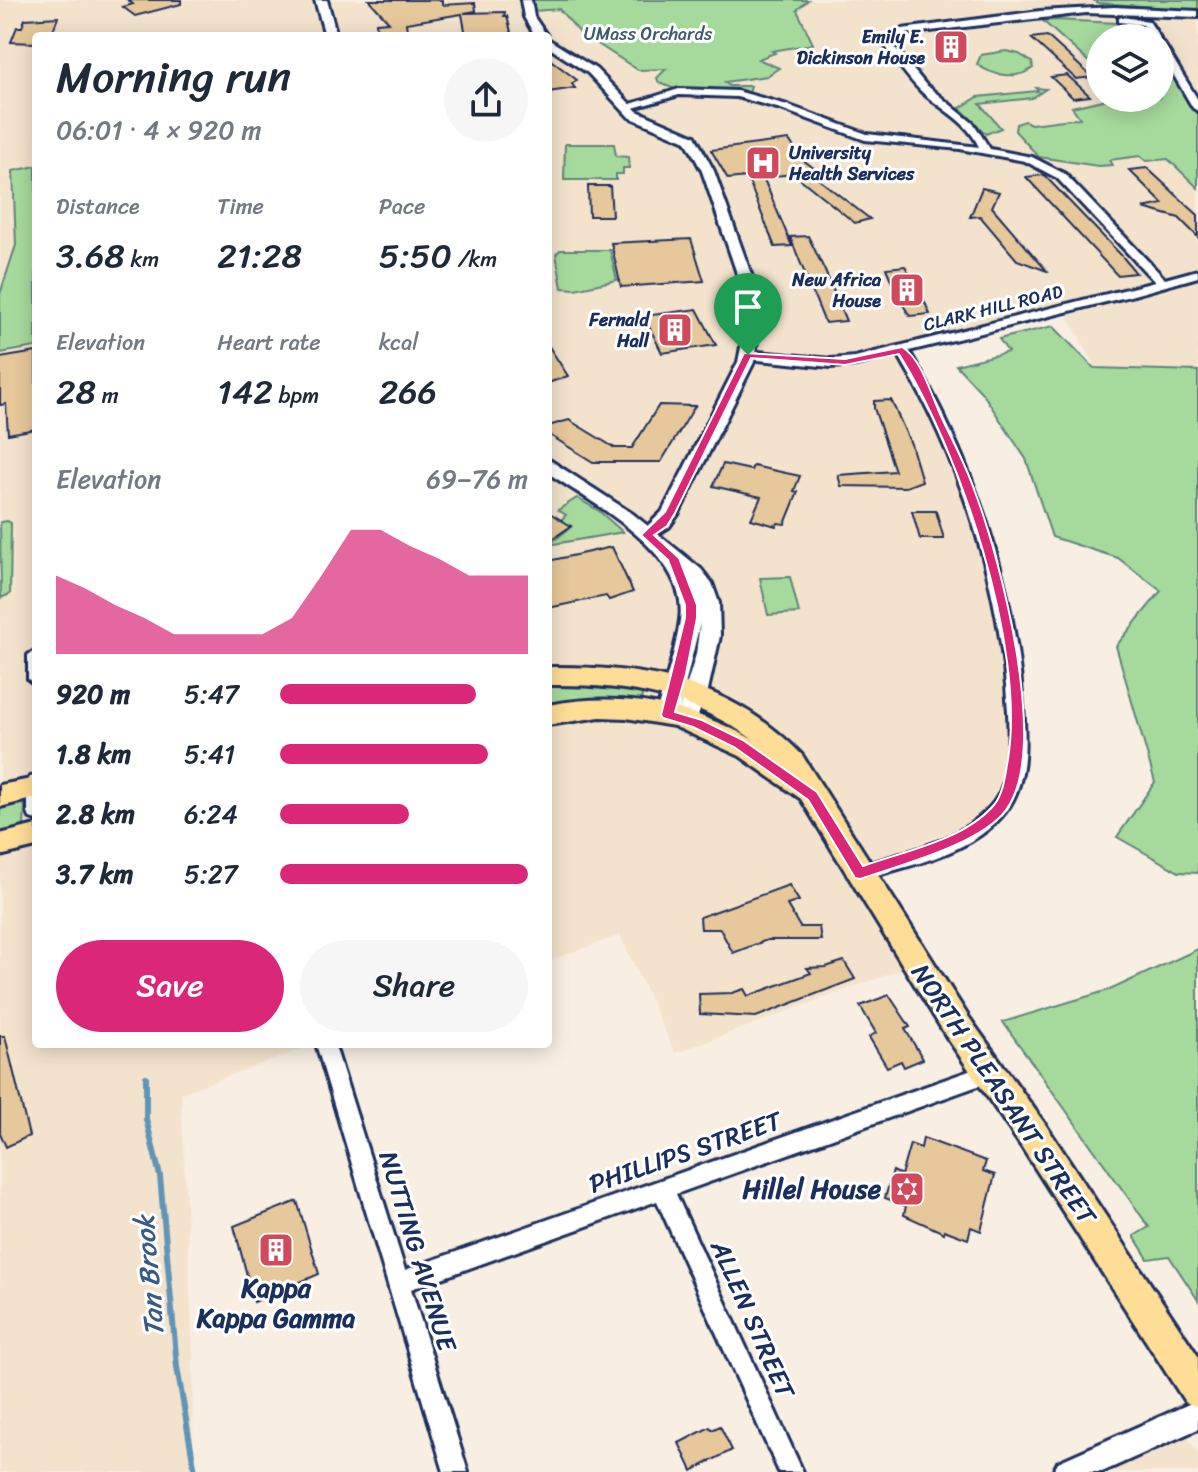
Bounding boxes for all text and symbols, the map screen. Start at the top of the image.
park label: UMass Orchards [584,18,713,50]
place label: Emily E. Dickinson House [797,21,925,74]
map controls [1086,24,1174,112]
button: layers [1086,24,1174,112]
building icon: Emily E. Dickinson House [932,28,970,66]
text: Morning run [56,38,291,116]
button: share [444,58,528,142]
text: 06:01 · 4 × 920 m [56,107,261,153]
place label: University Health Services [788,137,915,190]
hospital icon: University Health Services [744,144,782,182]
text: Distance [56,187,140,226]
text: Time [217,187,264,226]
text: Pace [379,187,425,226]
text: 3.68 [56,226,125,286]
text: 21:28 [217,226,302,286]
text: 5:50 [379,226,452,286]
text: km [125,240,159,279]
text: /km [452,240,497,279]
place label: New Africa House [791,264,882,317]
building icon: New Africa House [888,271,926,309]
pin [714,273,782,355]
street label: CLARK HILL ROAD [920,275,1066,341]
icon: arrive [726,285,770,329]
place label: Fernald Hall [588,304,651,357]
building icon: Fernald Hall [656,311,694,349]
text: Elevation [56,323,145,362]
text: Heart rate [217,323,321,362]
text: kcal [379,323,419,362]
text: 28 [56,362,96,422]
text: 142 [217,362,273,422]
text: 266 [379,362,437,422]
text: m [96,376,119,415]
text: bpm [273,376,319,415]
text: Elevation [56,456,161,502]
text: 69–76 m [426,456,528,502]
text: 920 m [56,671,130,717]
text: 5:47 [184,671,239,717]
text: 1.8 km [56,731,131,777]
text: 5:41 [184,731,235,777]
text: 2.8 km [56,791,135,837]
text: 6:24 [184,791,238,837]
text: 3.7 km [56,851,134,897]
text: 5:27 [184,851,238,897]
button: Save [56,940,284,1032]
button: Share [300,940,528,1032]
street label: NORTH PLEASANT STREET [899,954,1110,1236]
street label: PHILLIPS STREET [582,1097,789,1207]
street label: NUTTING AVENUE [366,1145,471,1358]
place label: Hillel House [743,1166,882,1212]
synagogue icon: Hillel House [888,1170,926,1208]
water label: Tan Brook [119,1211,179,1339]
building icon: Kappa Kappa Gamma [257,1231,295,1269]
street label: ALLEN STREET [697,1231,809,1407]
place label: Kappa Kappa Gamma [196,1265,355,1341]

